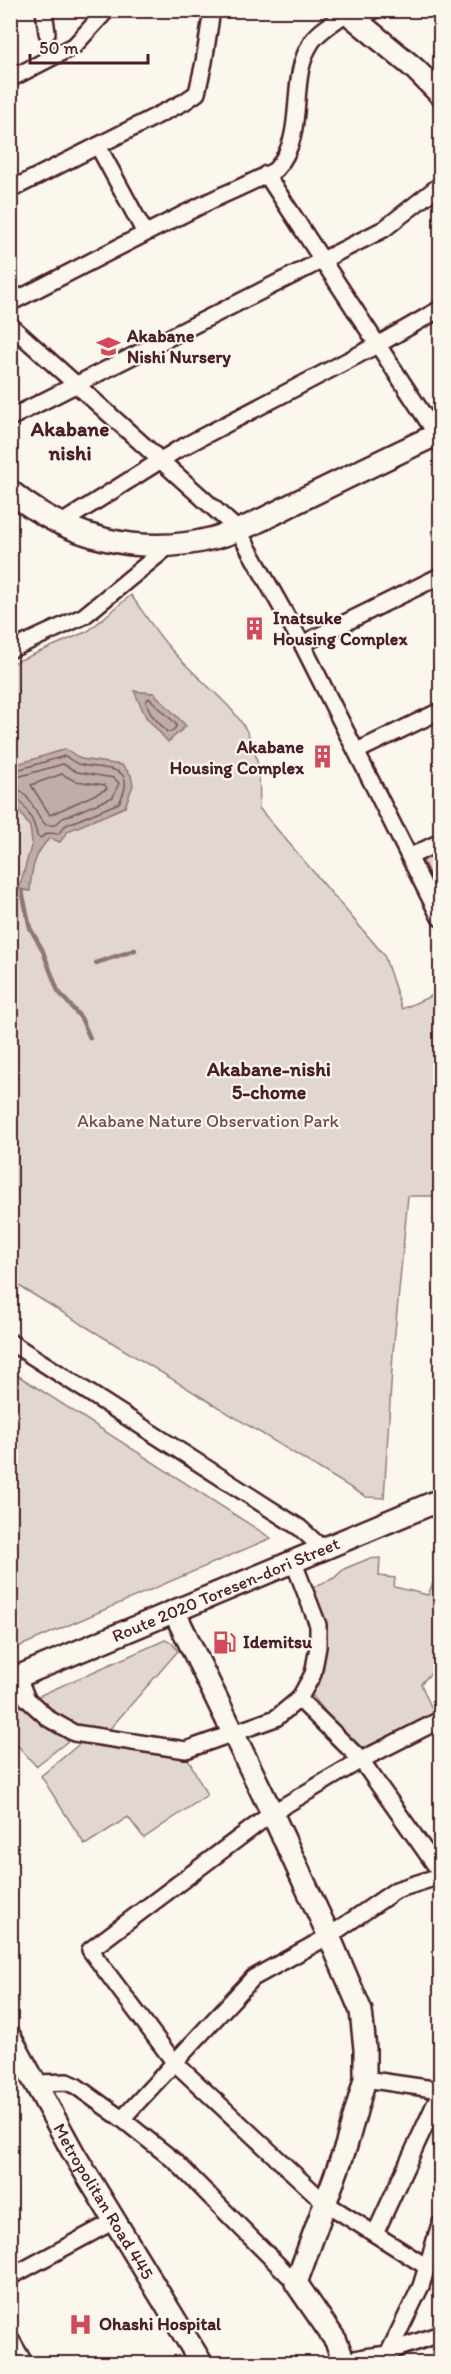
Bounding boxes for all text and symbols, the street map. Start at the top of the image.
scale bar [30,27,148,65]
text: 50 m [39,37,79,59]
place label: Akabane Nishi Nursery [126,325,231,368]
school or university icon: Akabane Nishi Nursery [96,333,122,359]
district label: Akabane nishi [30,416,109,465]
place label: Inatsuke Housing Complex [273,607,408,650]
building icon: Inatsuke Housing Complex [242,615,268,641]
place label: Akabane Housing Complex [170,736,305,779]
building icon: Akabane Housing Complex [309,744,335,770]
district label: Akabane-nishi 5-chome [206,1057,331,1104]
park label: Akabane Nature Observation Park [77,1110,340,1132]
street label: Route 2020 Toresen-dori Street [109,1532,343,1647]
fuel station icon: Idemitsu [212,1629,238,1655]
place label: Idemitsu [243,1631,313,1653]
street label: Metropolitan Road 445 [48,2119,159,2283]
hospital icon: Ohashi Hospital [68,2311,94,2337]
place label: Ohashi Hospital [99,2313,222,2335]

